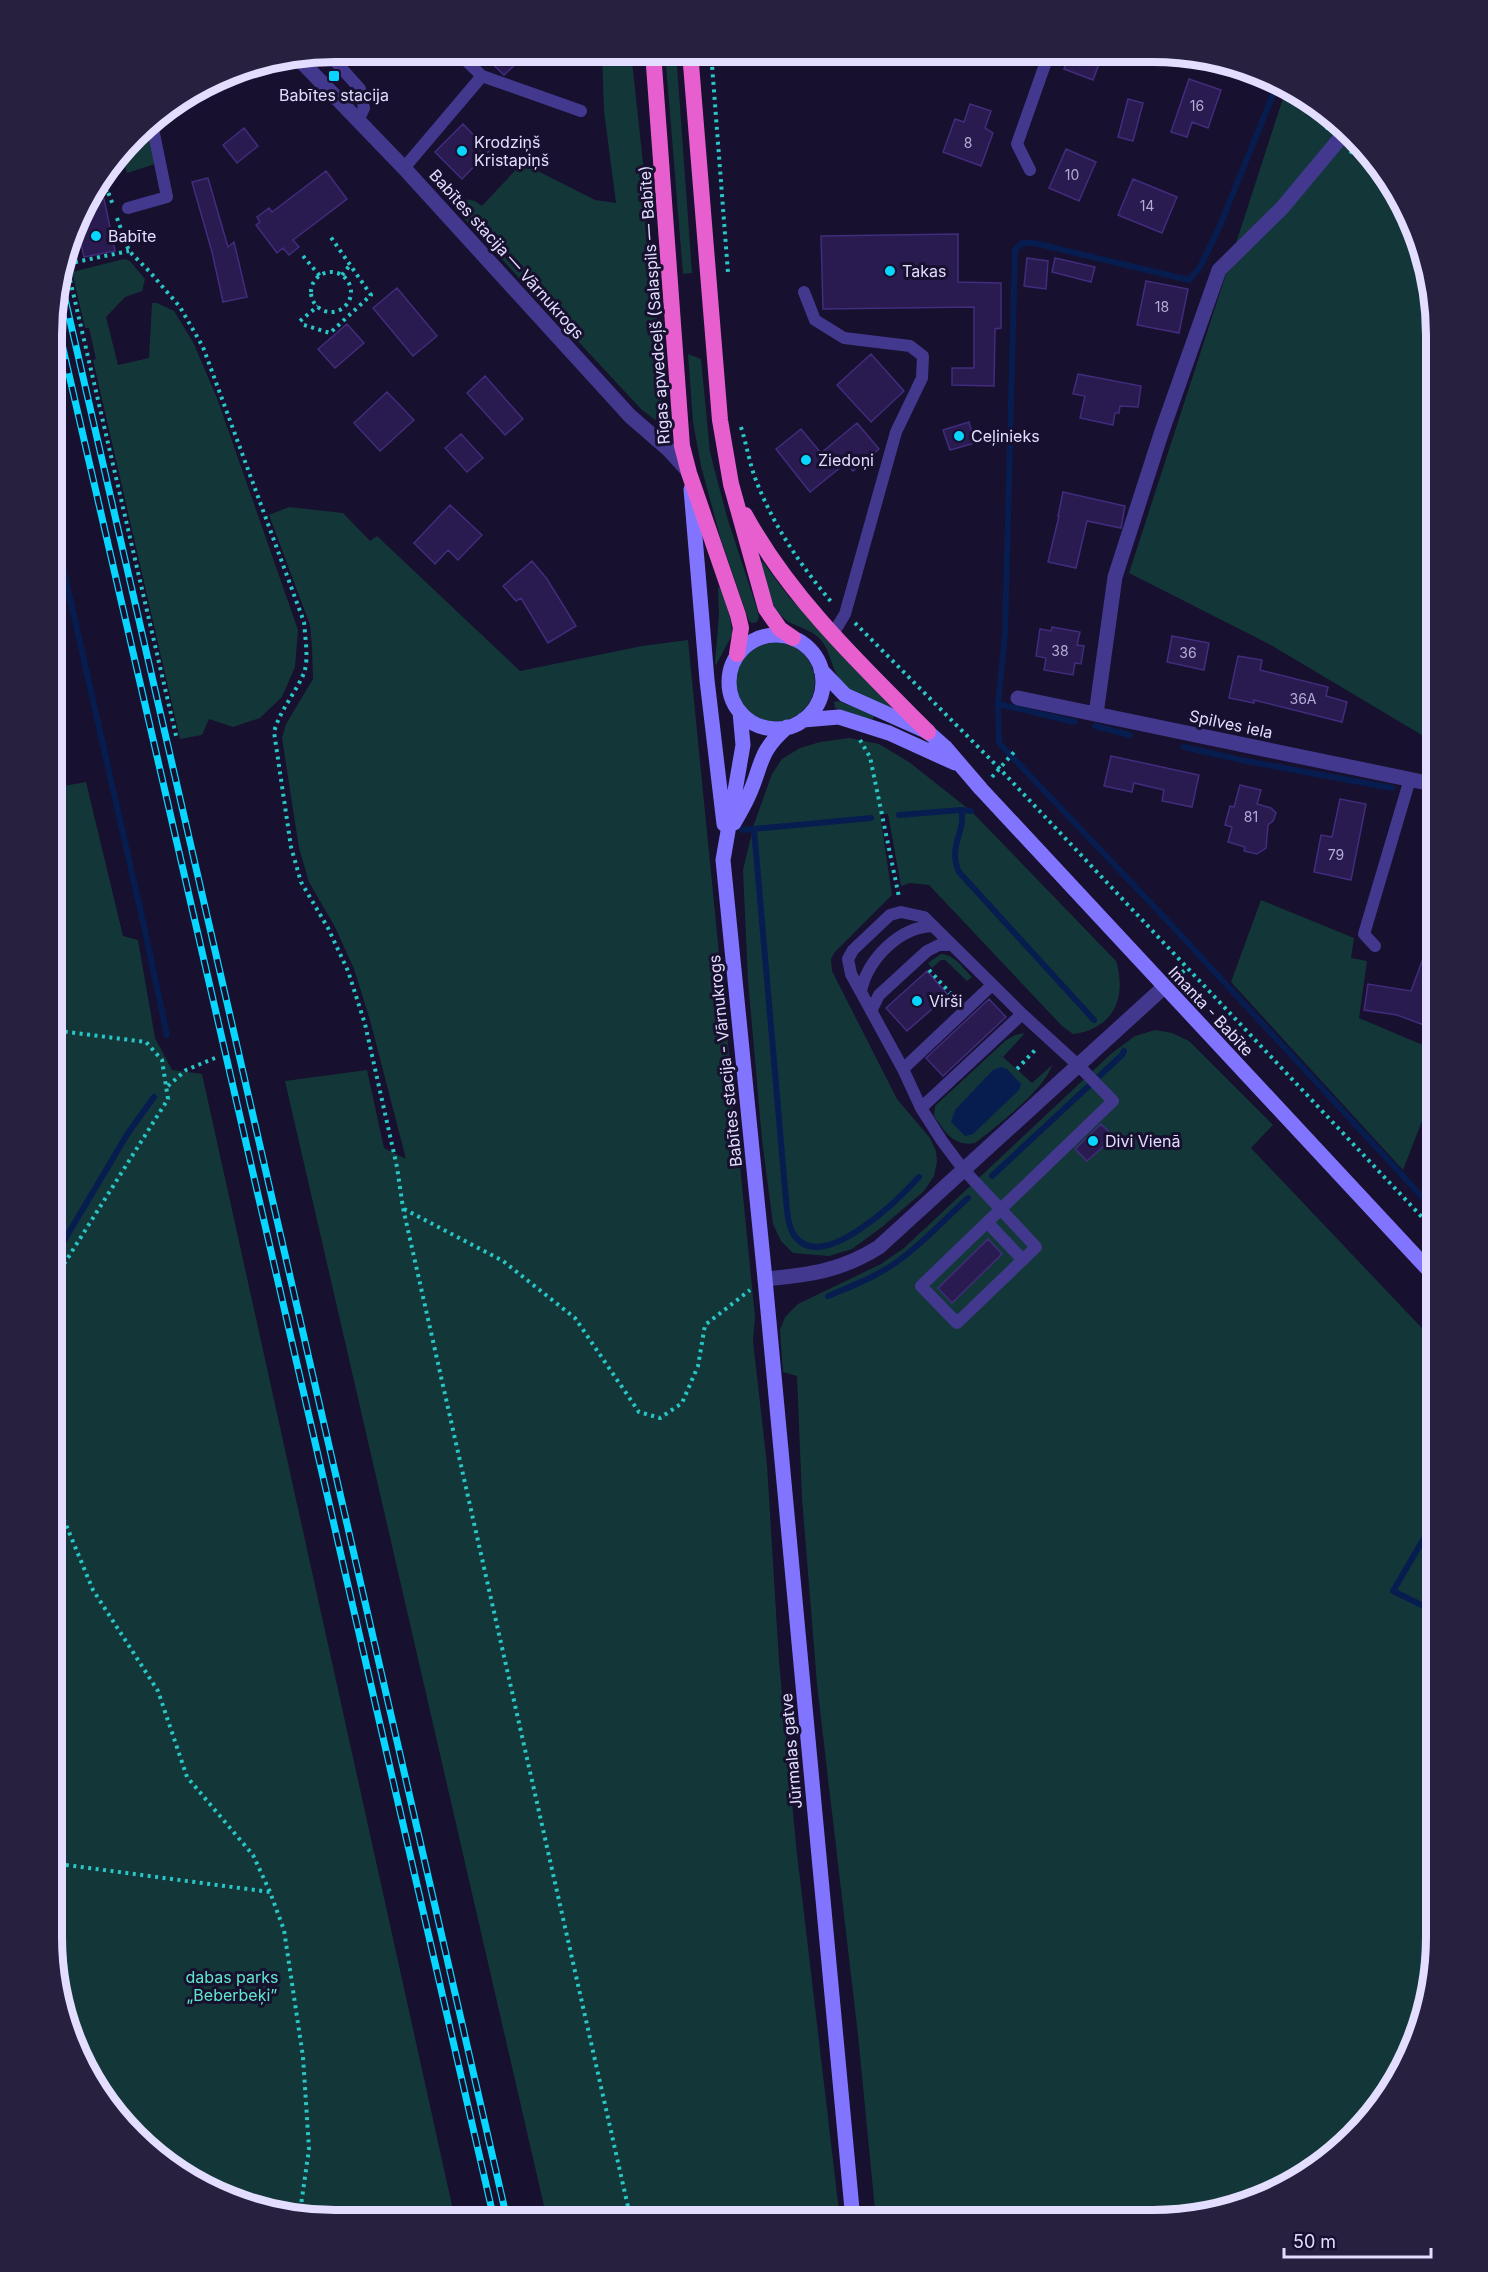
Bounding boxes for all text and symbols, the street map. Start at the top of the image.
marker: Babītes stacija [327,69,341,83]
place label: Babītes stacija [279,85,389,105]
house number: 16 [1190,97,1204,114]
place label: Krodziņš Kristapiņš [474,132,549,170]
house number: 8 [964,134,972,151]
marker: Krodziņš Kristapiņš [455,144,469,158]
street label: Babītes stacija — Vārnukrogs [425,165,589,343]
street label: Rīgas apvedceļš (Salaspils — Babīte) [634,165,674,445]
house number: 10 [1065,166,1079,183]
house number: 14 [1140,197,1154,214]
place label: Babīte [108,226,156,246]
marker: Babīte [89,229,103,243]
place label: Takas [902,261,946,281]
marker: Takas [883,264,897,278]
house number: 18 [1155,298,1169,315]
place label: Ceļinieks [971,426,1040,446]
marker: Ceļinieks [952,429,966,443]
place label: Ziedoņi [818,450,874,470]
marker: Ziedoņi [799,453,813,467]
house number: 38 [1051,642,1069,659]
house number: 36 [1179,644,1197,661]
house number: 36A [1290,690,1317,707]
street label: Spilves iela [1187,705,1275,743]
house number: 81 [1244,808,1258,825]
house number: 79 [1328,846,1344,863]
street label: Babītes stacija - Vārnukrogs [704,954,746,1168]
street label: Imanta - Babīte [1164,962,1258,1060]
place label: Virši [929,991,962,1011]
marker: Virši [910,994,924,1008]
place label: Divi Vienā [1105,1131,1180,1151]
marker: Divi Vienā [1086,1134,1100,1148]
street label: Jūrmalas gatve [776,1692,806,1810]
park label: dabas parks „Beberbeķi” [185,1967,279,2005]
scale bar [1284,2221,1431,2259]
text: 50 m [1293,2231,1336,2252]

